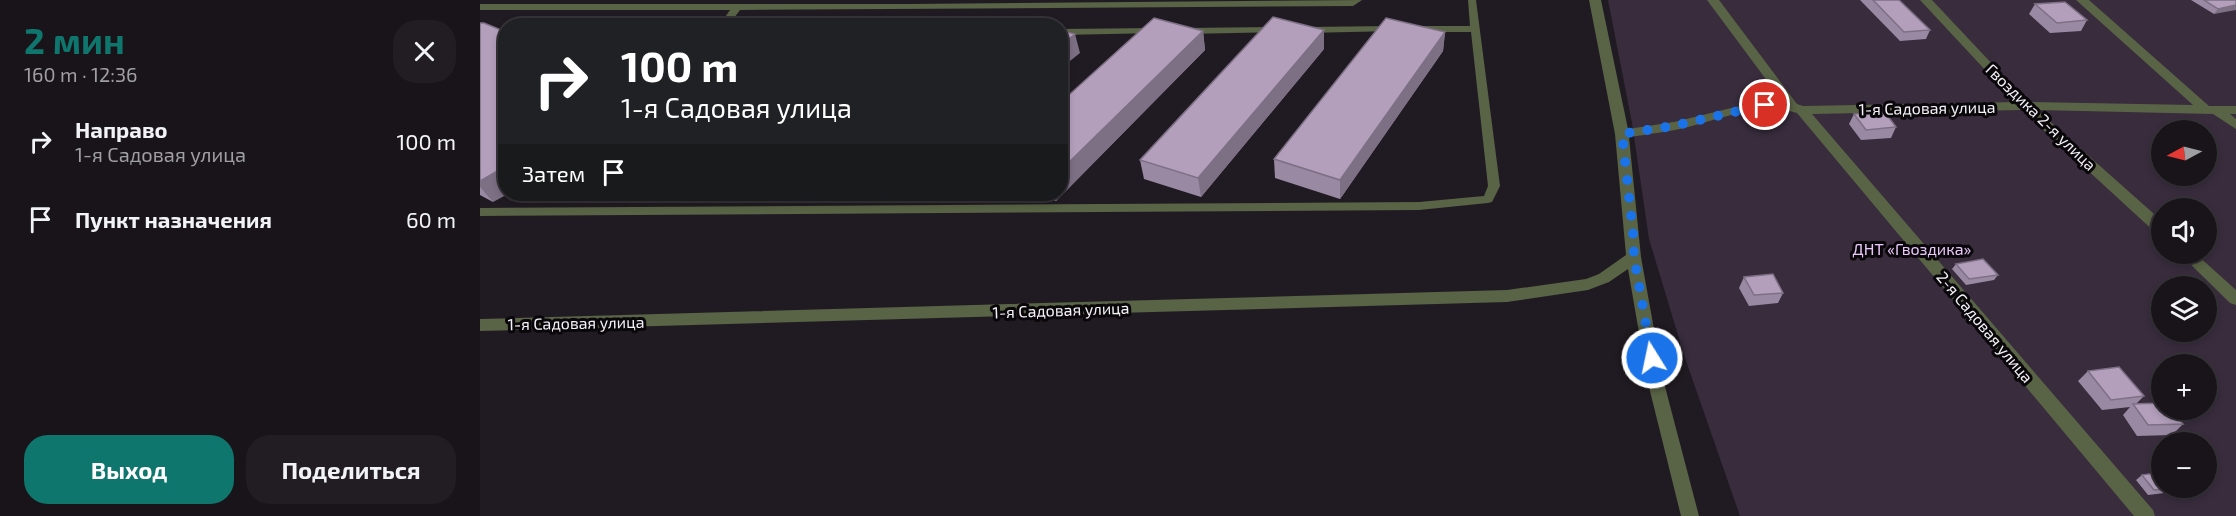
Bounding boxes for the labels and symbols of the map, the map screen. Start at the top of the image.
street label: Гвоздика 2-я улица [1982,59,2100,175]
pin [1739,79,1790,130]
street label: 1-я Садовая улица [1858,97,1996,119]
north arrow [2151,120,2217,186]
park label: ДНТ «Гвоздика» [1853,239,1972,258]
street label: 2-я Садовая улица [1933,267,2037,387]
street label: 1-я Садовая улица [992,298,1130,322]
street label: 1-я Садовая улица [507,312,645,334]
position arrow [1620,326,1684,390]

